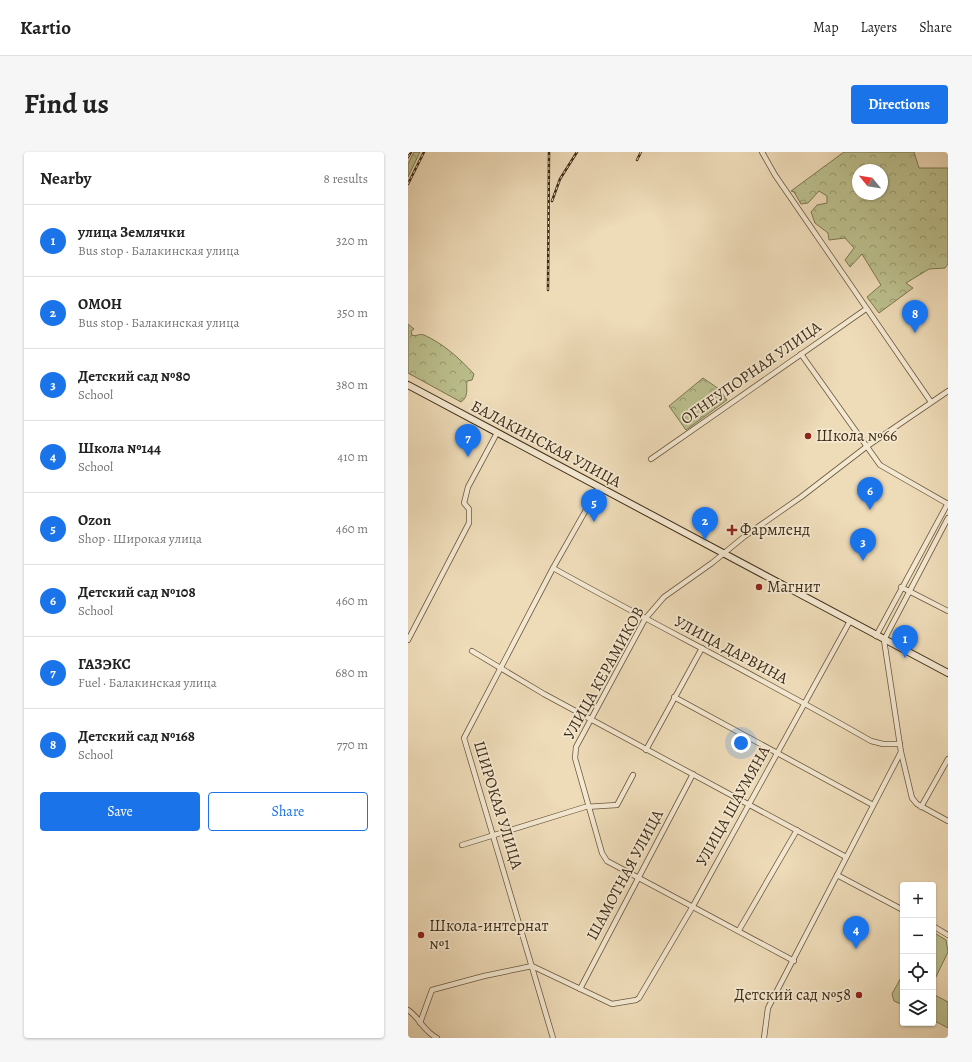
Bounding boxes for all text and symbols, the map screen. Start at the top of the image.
text: Kartio [20,15,71,41]
text: Map [813,18,839,37]
text: Layers [861,18,897,37]
text: Share [919,18,952,37]
text: Find us [24,85,109,123]
button: Directions [851,85,948,124]
north arrow [852,164,888,200]
text: Nearby [40,167,91,190]
text: 8 results [324,170,368,187]
text: улица Землячки [78,222,185,242]
text: 1 [51,232,55,249]
text: 320 m [336,232,368,249]
text: Bus stop · Балакинская улица [78,242,239,259]
text: ОМОН [78,294,122,314]
pin: 8 [902,300,928,333]
text: 2 [50,304,56,321]
text: 350 m [337,304,368,321]
text: Bus stop · Балакинская улица [78,314,239,331]
street label: ОГНЕУПОРНАЯ УЛИЦА [676,316,826,430]
text: Детский сад №80 [78,366,190,386]
text: 3 [50,376,56,393]
text: 380 m [336,376,368,393]
text: School [78,386,113,403]
street label: БАЛАКИНСКАЯ УЛИЦА [467,395,626,493]
pin: 7 [455,424,481,457]
place label: Школа №66 [816,425,897,447]
marker: Школа №66 [803,431,813,441]
text: Школа №144 [78,438,161,458]
text: 4 [50,448,56,465]
text: 410 m [337,448,368,465]
text: School [78,458,113,475]
pin: 6 [857,477,883,510]
pin: 5 [581,489,607,522]
pin: 2 [692,507,718,540]
text: Ozon [78,510,111,530]
place label: Фармленд [740,519,810,541]
text: 5 [50,520,56,537]
text: 460 m [336,520,368,537]
marker: Фармленд [727,525,737,535]
pin: 3 [850,528,876,561]
text: Shop · Широкая улица [78,530,202,547]
place label: Магнит [767,576,820,598]
text: Детский сад №108 [78,582,196,602]
marker: Магнит [754,582,764,592]
text: 6 [50,592,56,609]
text: 460 m [336,592,368,609]
text: School [78,602,113,619]
street label: УЛИЦА КЕРАМИКОВ [558,603,650,743]
street label: УЛИЦА ДАРВИНА [670,611,792,690]
pin: 1 [892,625,918,658]
text: ГАЗЭКС [78,654,131,674]
text: 7 [50,664,56,681]
text: 680 m [335,664,368,681]
text: Fuel · Балакинская улица [78,674,217,691]
text: Детский сад №168 [78,726,195,746]
your location [731,733,751,753]
text: 8 [50,736,56,753]
text: 770 m [337,736,368,753]
street label: ШИРОКАЯ УЛИЦА [468,738,528,872]
street label: УЛИЦА ШАУМЯНА [691,741,776,870]
text: School [78,746,113,763]
button: Save [40,792,200,831]
button: Share [208,792,368,831]
street label: ШАМОТНАЯ УЛИЦА [581,805,669,944]
map controls [900,882,936,1026]
button: + [900,882,936,918]
place label: Школа-интернат №1 [429,915,549,955]
pin: 4 [843,916,869,949]
button: − [900,918,936,954]
marker: Школа-интернат №1 [416,930,426,940]
button: locate [900,954,936,990]
place label: Детский сад №58 [734,984,851,1006]
marker: Детский сад №58 [854,990,864,1000]
button: layers [900,990,936,1026]

